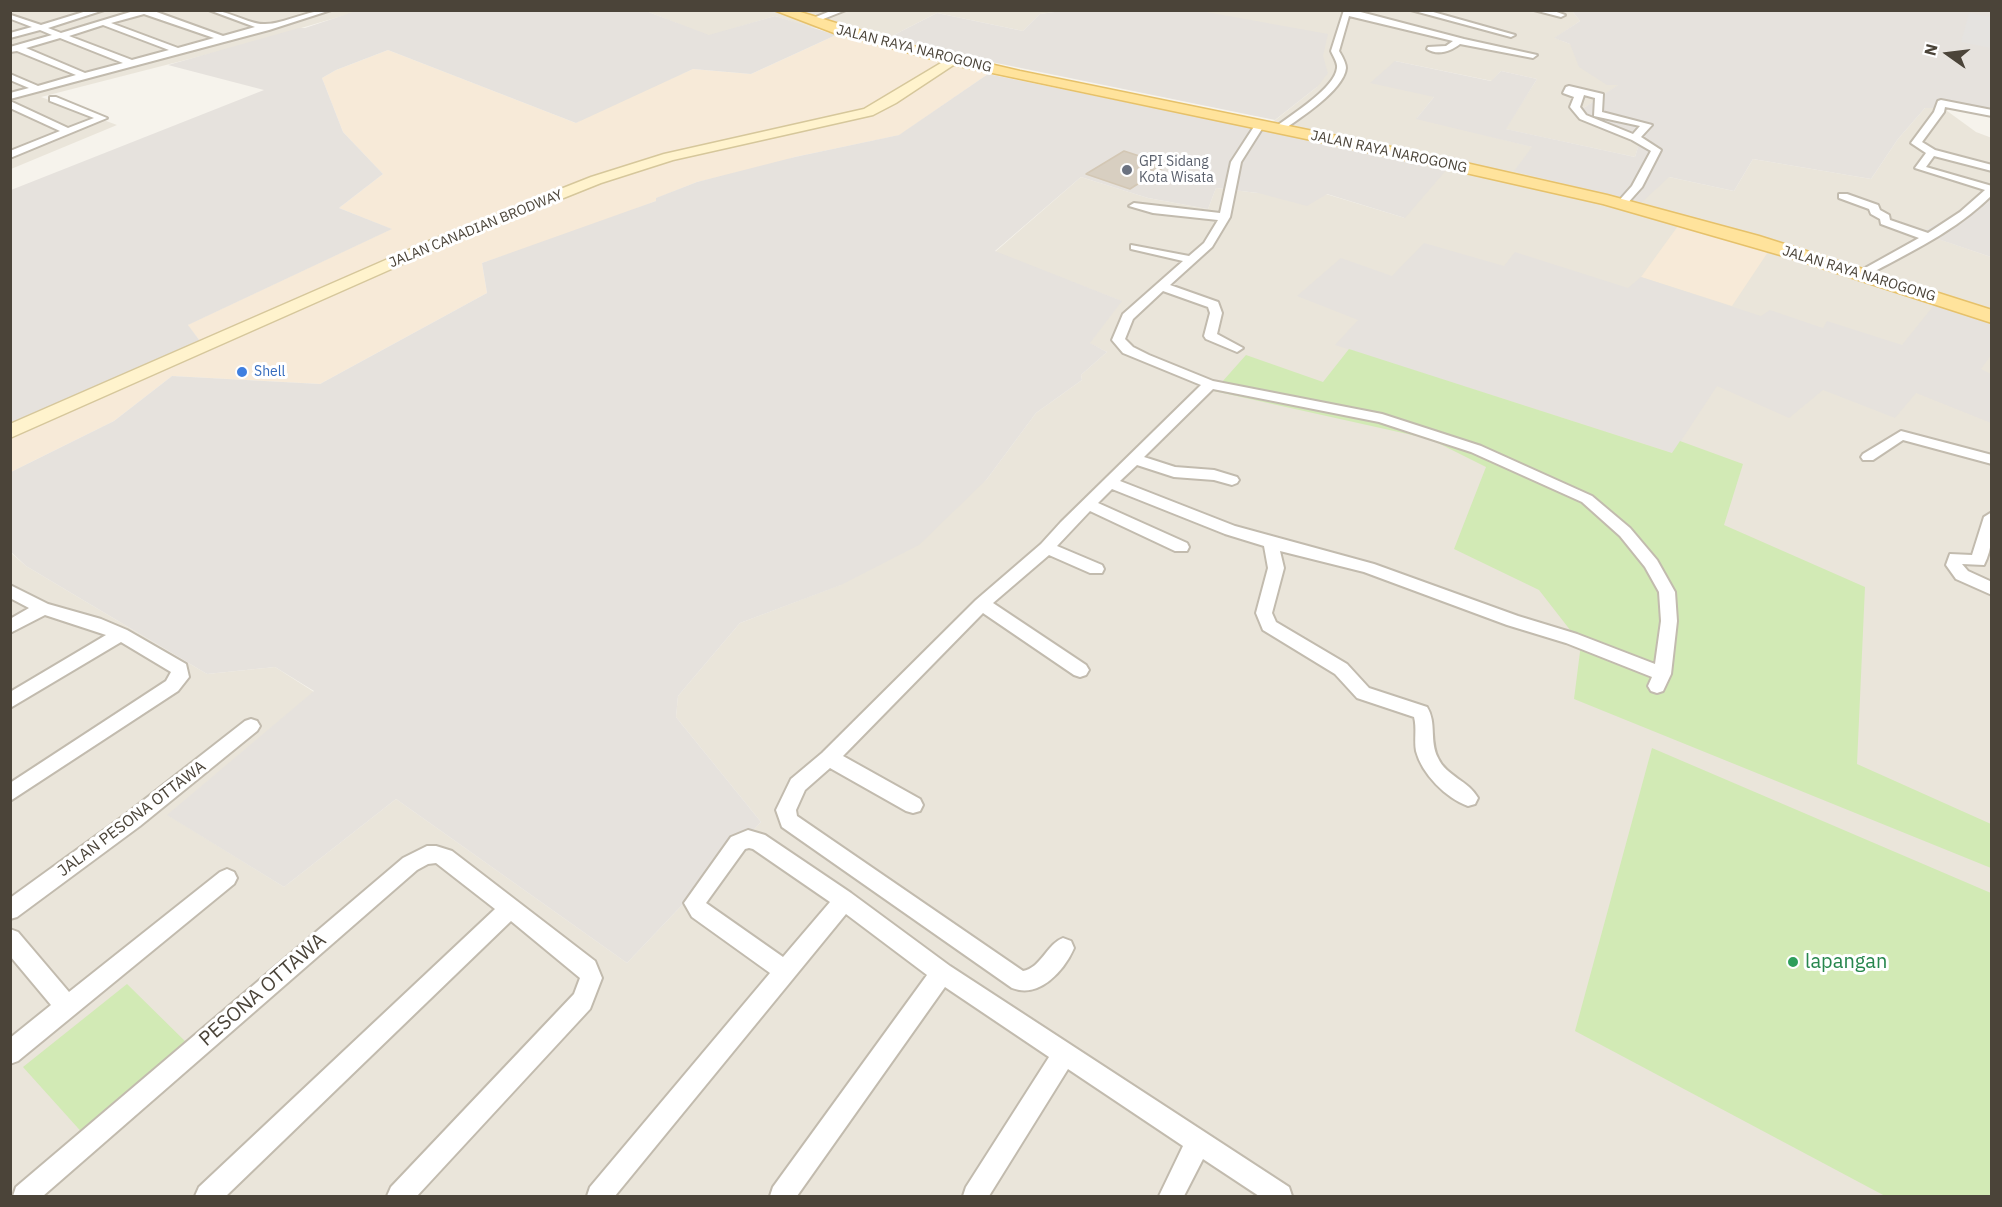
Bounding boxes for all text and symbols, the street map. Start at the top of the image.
street label: JALAN RAYA NAROGONG [835,22,993,76]
north arrow [1918,24,1978,84]
text: N [1919,42,1942,58]
street label: JALAN RAYA NAROGONG [1309,127,1469,177]
place label: GPI Sidang Kota Wisata [1139,154,1214,186]
marker: GPI Sidang Kota Wisata [1120,163,1134,177]
street label: JALAN CANADIAN BRODWAY [387,186,565,272]
street label: JALAN RAYA NAROGONG [1780,243,1938,305]
place label: Shell [254,364,285,380]
marker: Shell [235,365,249,379]
street label: JALAN PESONA OTTAWA [54,757,210,881]
street label: PESONA OTTAWA [195,928,331,1052]
place label: lapangan [1805,950,1887,974]
marker: lapangan [1786,955,1800,969]

